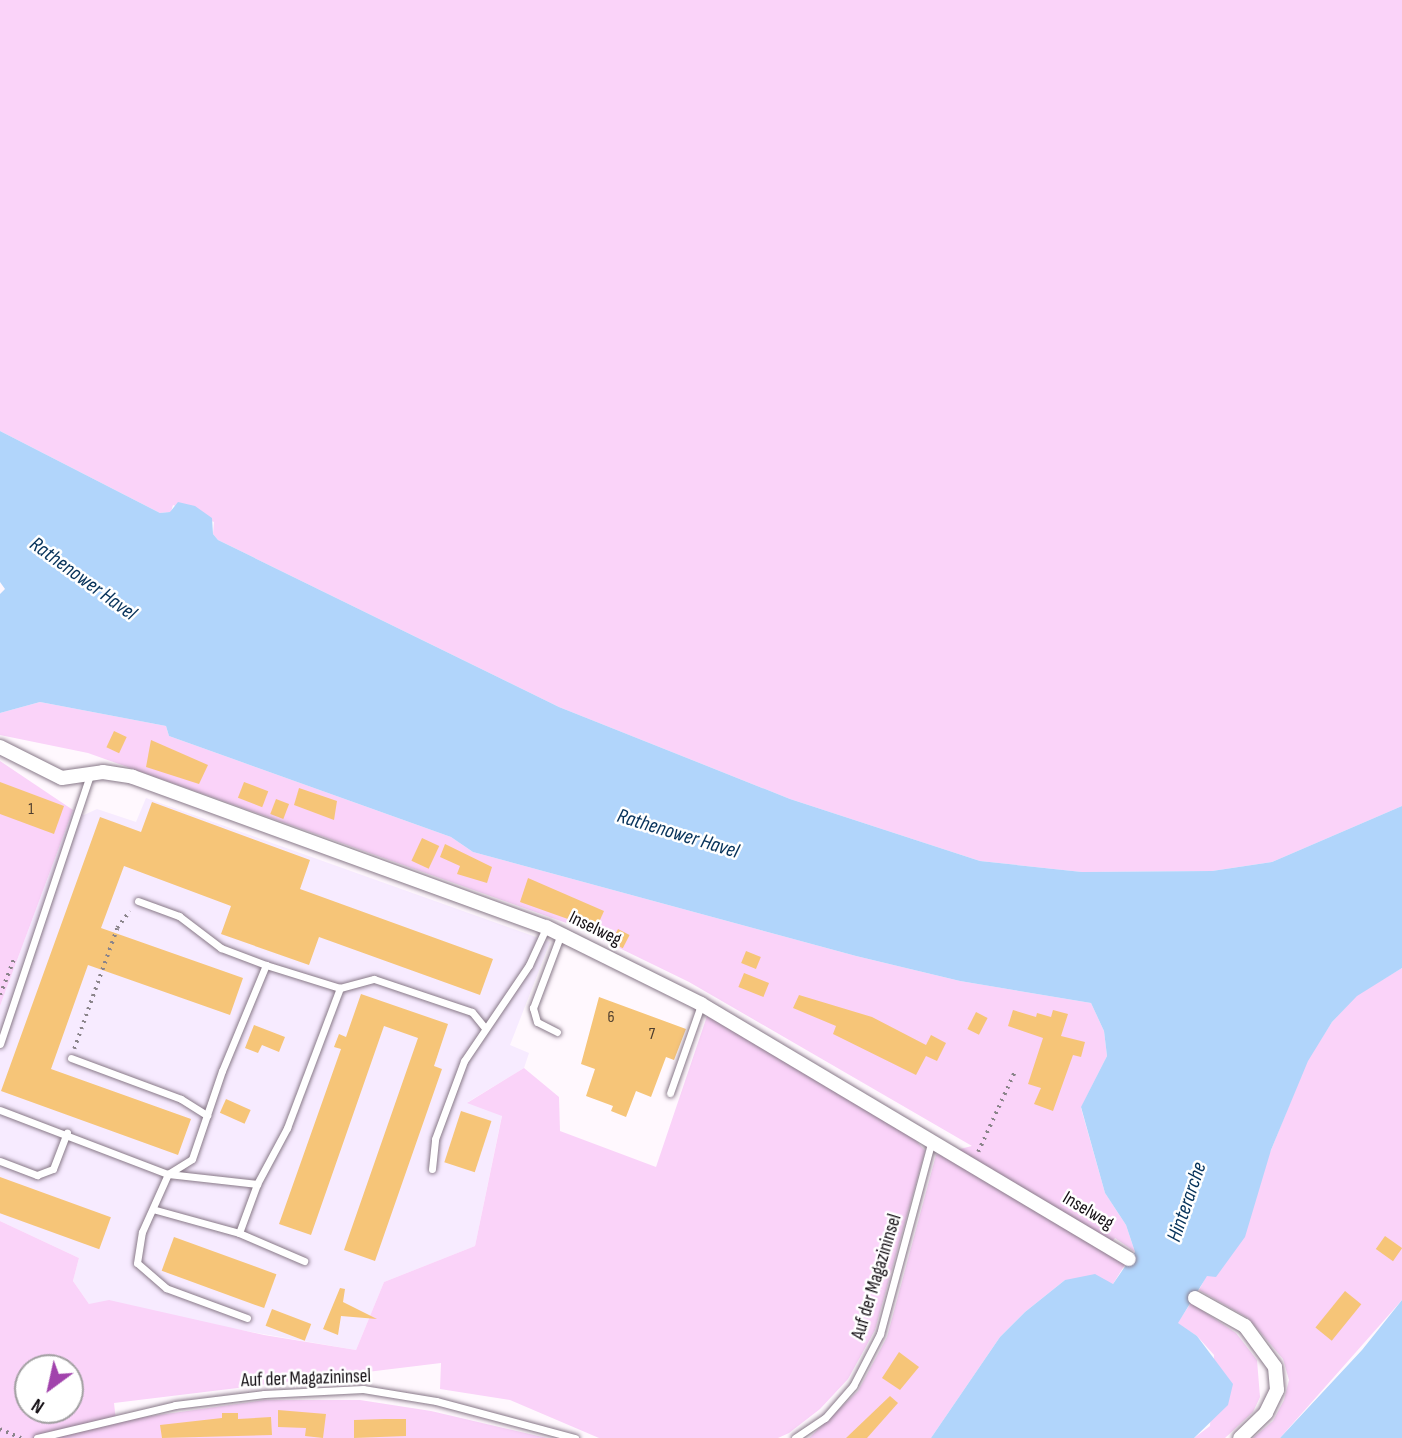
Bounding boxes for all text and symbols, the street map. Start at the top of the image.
water label: Rathenower Havel [25,532,141,626]
house number: 1 [28,800,34,820]
water label: Rathenower Havel [614,804,742,864]
street label: Inselweg [565,907,625,951]
house number: 6 [607,1008,615,1028]
house number: 7 [649,1025,655,1045]
water label: Hinterarche [1162,1159,1212,1245]
street label: Inselweg [1058,1187,1118,1235]
street label: Auf der Magazininsel [847,1211,907,1343]
north arrow [14,1354,84,1424]
street label: Auf der Magazininsel [241,1365,371,1393]
text: N [28,1393,49,1418]

